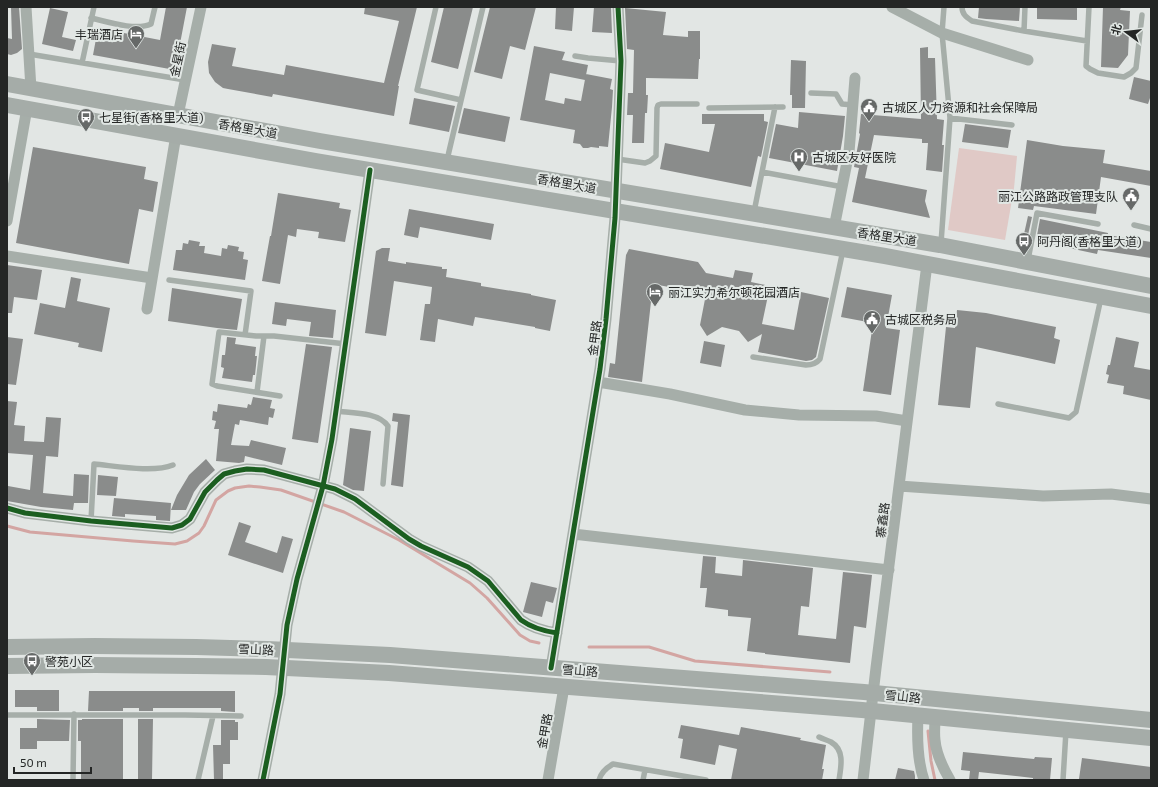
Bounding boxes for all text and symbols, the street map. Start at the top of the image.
north arrow [1106,12,1146,52]
text: 北 [1108,22,1124,36]
hotel icon: 丰瑞酒店 [126,24,146,49]
place label: 丰瑞酒店 [75,27,123,41]
street label: 金星街 [166,40,188,78]
public building icon: 古城区人力资源和社会保障局 [859,97,879,122]
place label: 古城区人力资源和社会保障局 [882,100,1038,114]
bus stop icon: 七星街(香格里大道) [76,107,96,132]
place label: 七星街(香格里大道) [99,110,204,124]
street label: 香格里大道 [217,116,279,140]
hospital icon: 古城区友好医院 [789,147,809,172]
place label: 古城区友好医院 [812,150,896,164]
street label: 香格里大道 [536,171,598,195]
public building icon: 丽江公路路政管理支队 [1121,186,1141,211]
place label: 丽江公路路政管理支队 [998,189,1118,203]
street label: 香格里大道 [856,224,918,248]
bus stop icon: 阿丹阁(香格里大道) [1014,231,1034,256]
place label: 阿丹阁(香格里大道) [1037,234,1142,248]
hotel icon: 丽江实力希尔顿花园酒店 [645,282,665,307]
place label: 丽江实力希尔顿花园酒店 [668,285,800,299]
public building icon: 古城区税务局 [862,309,882,334]
place label: 古城区税务局 [885,312,957,326]
street label: 金甲路 [585,319,603,357]
street label: 寨鑫路 [873,501,891,539]
street label: 雪山路 [238,641,274,657]
bus stop icon: 警苑小区 [22,651,42,676]
place label: 警苑小区 [45,654,93,668]
street label: 雪山路 [562,662,598,678]
street label: 雪山路 [884,687,922,705]
street label: 金甲路 [534,712,554,750]
scale bar [14,749,91,775]
text: 50 m [20,755,47,769]

